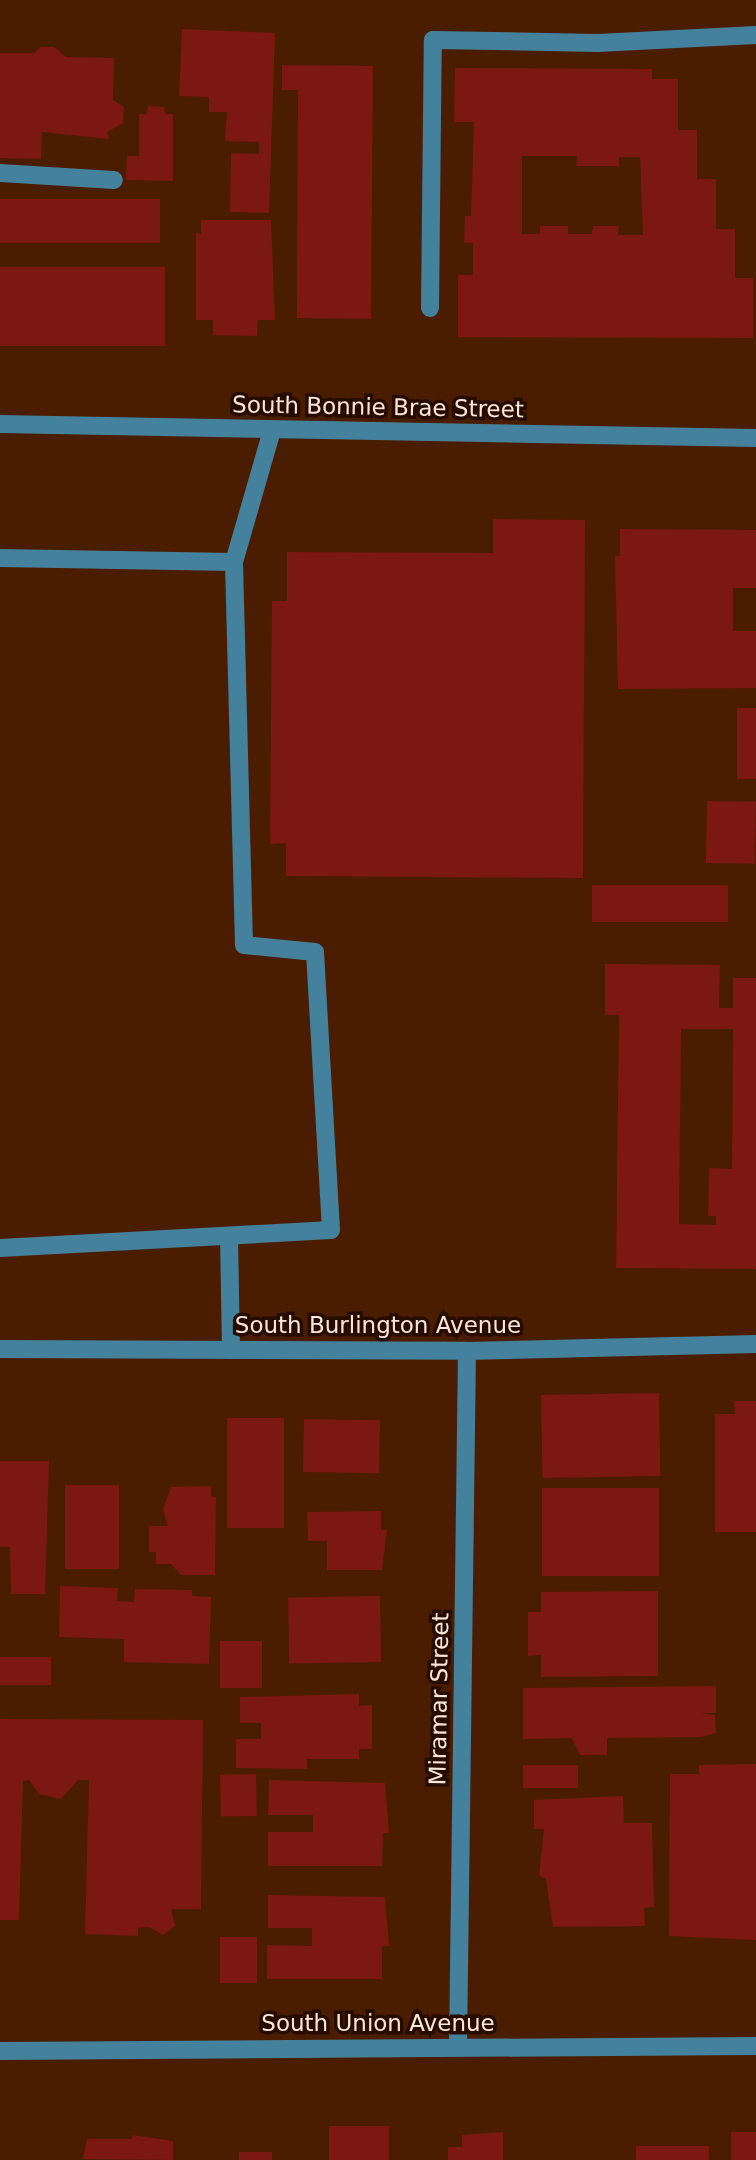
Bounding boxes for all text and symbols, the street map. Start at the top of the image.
street label: South Bonnie Brae Street [232,391,524,423]
street label: South Burlington Avenue [235,1311,521,1339]
street label: Miramar Street [424,1612,454,1786]
street label: South Union Avenue [261,2009,495,2037]

